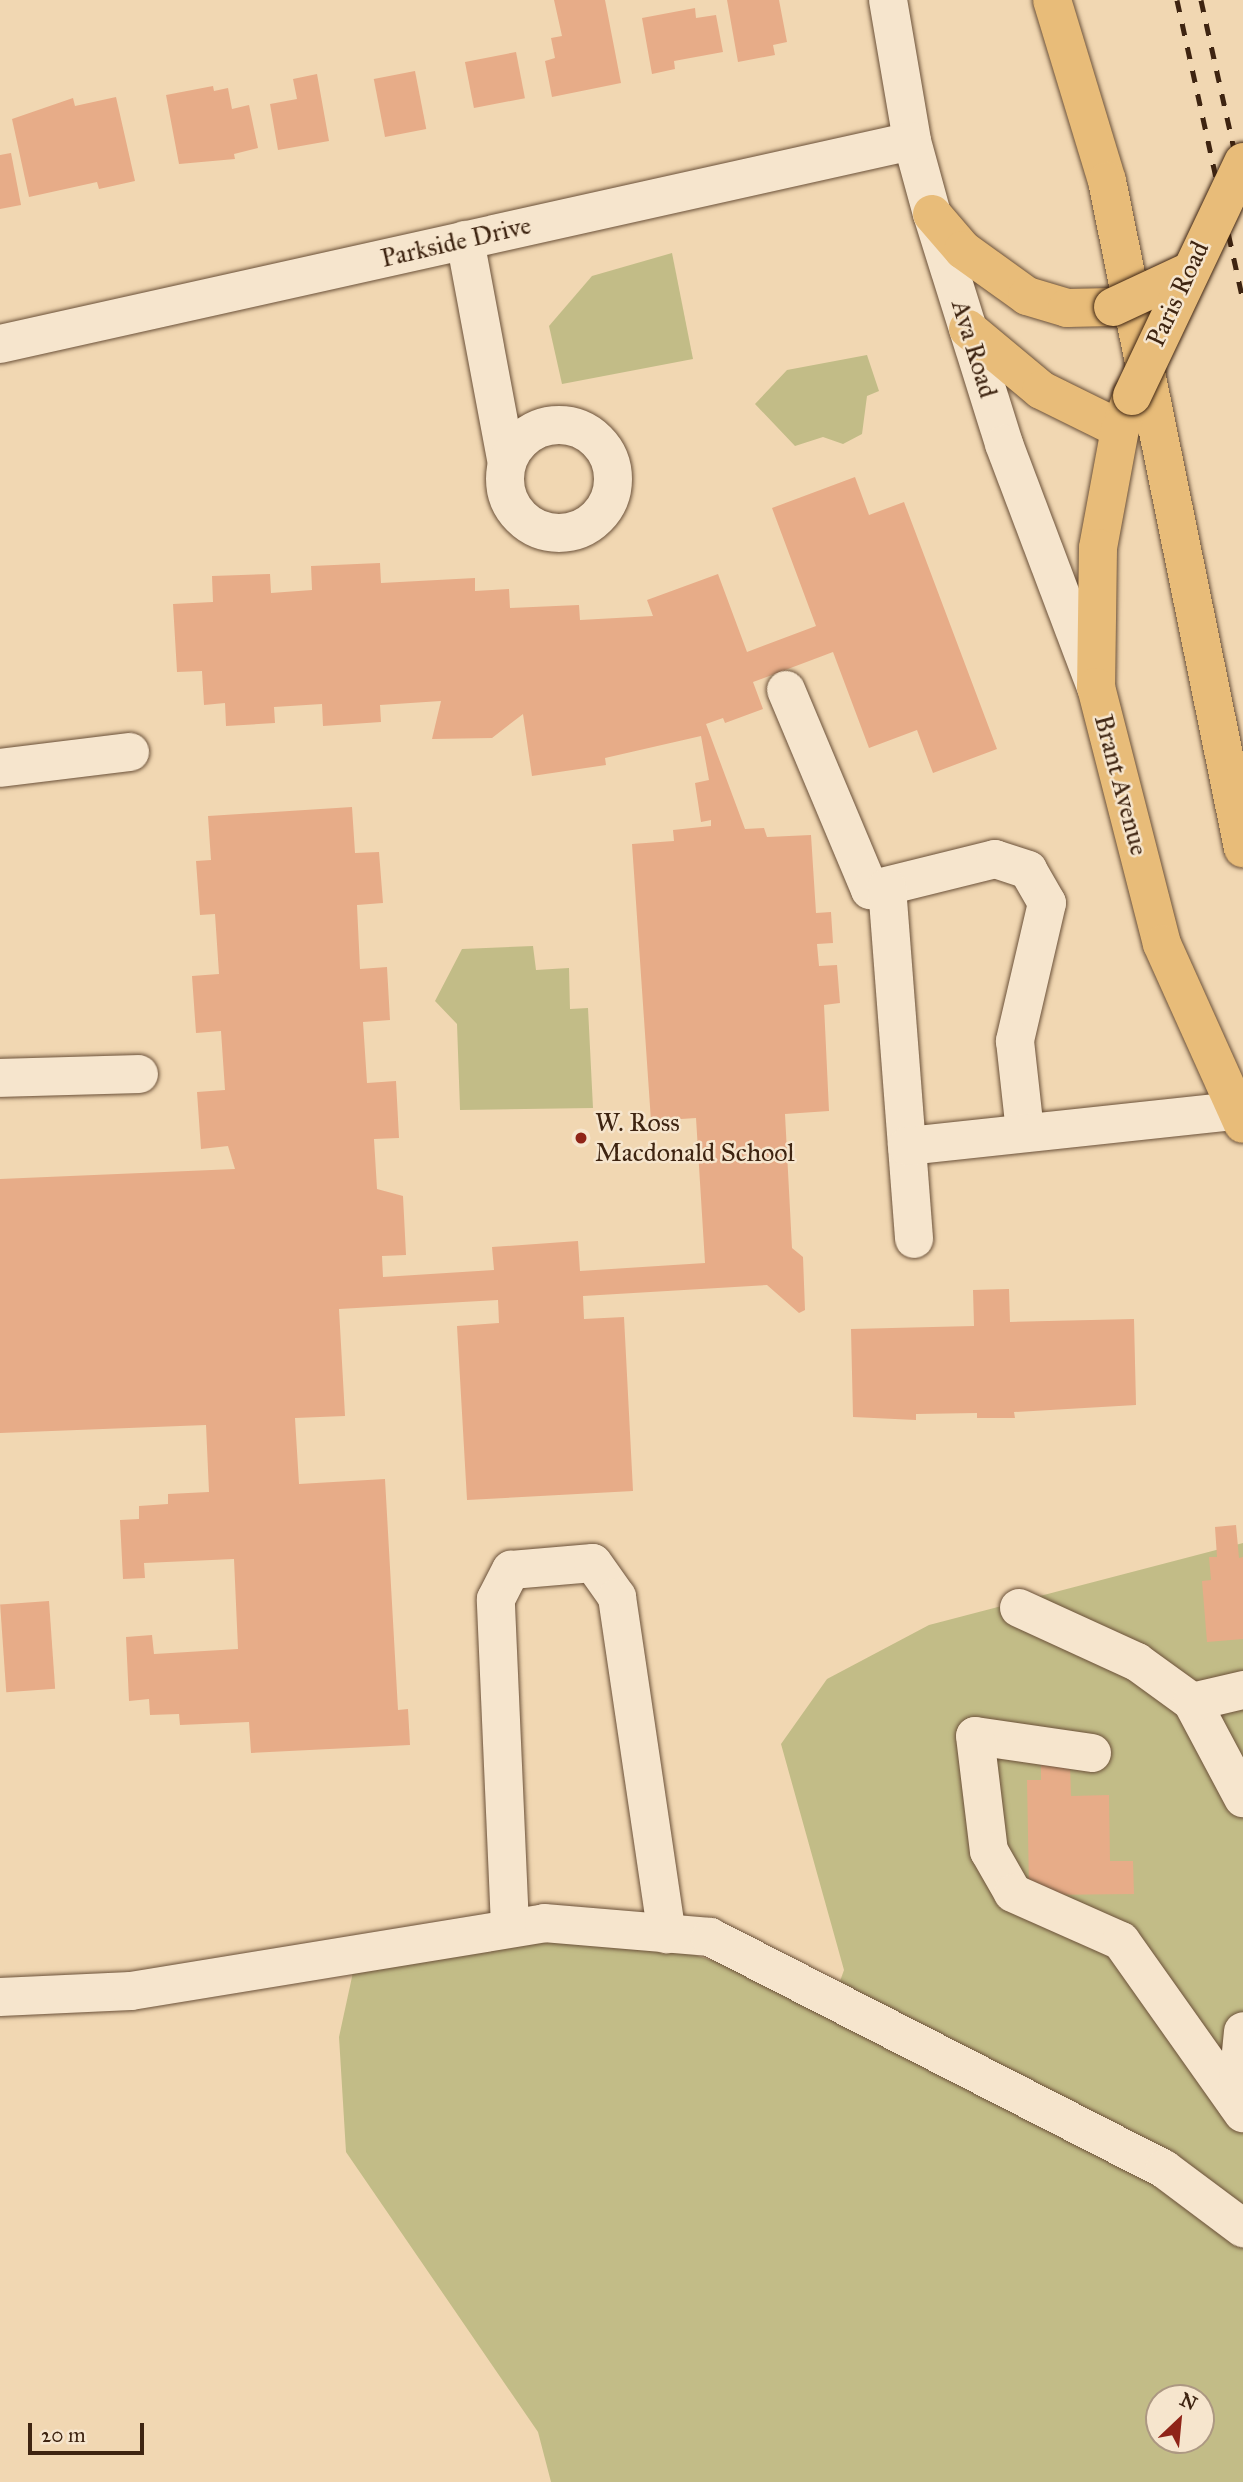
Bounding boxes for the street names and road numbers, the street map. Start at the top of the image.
street label: Parkside Drive [378,210,534,274]
street label: Paris Road [1140,236,1216,352]
street label: Ava Road [944,296,1004,402]
street label: Brant Avenue [1087,711,1155,859]

